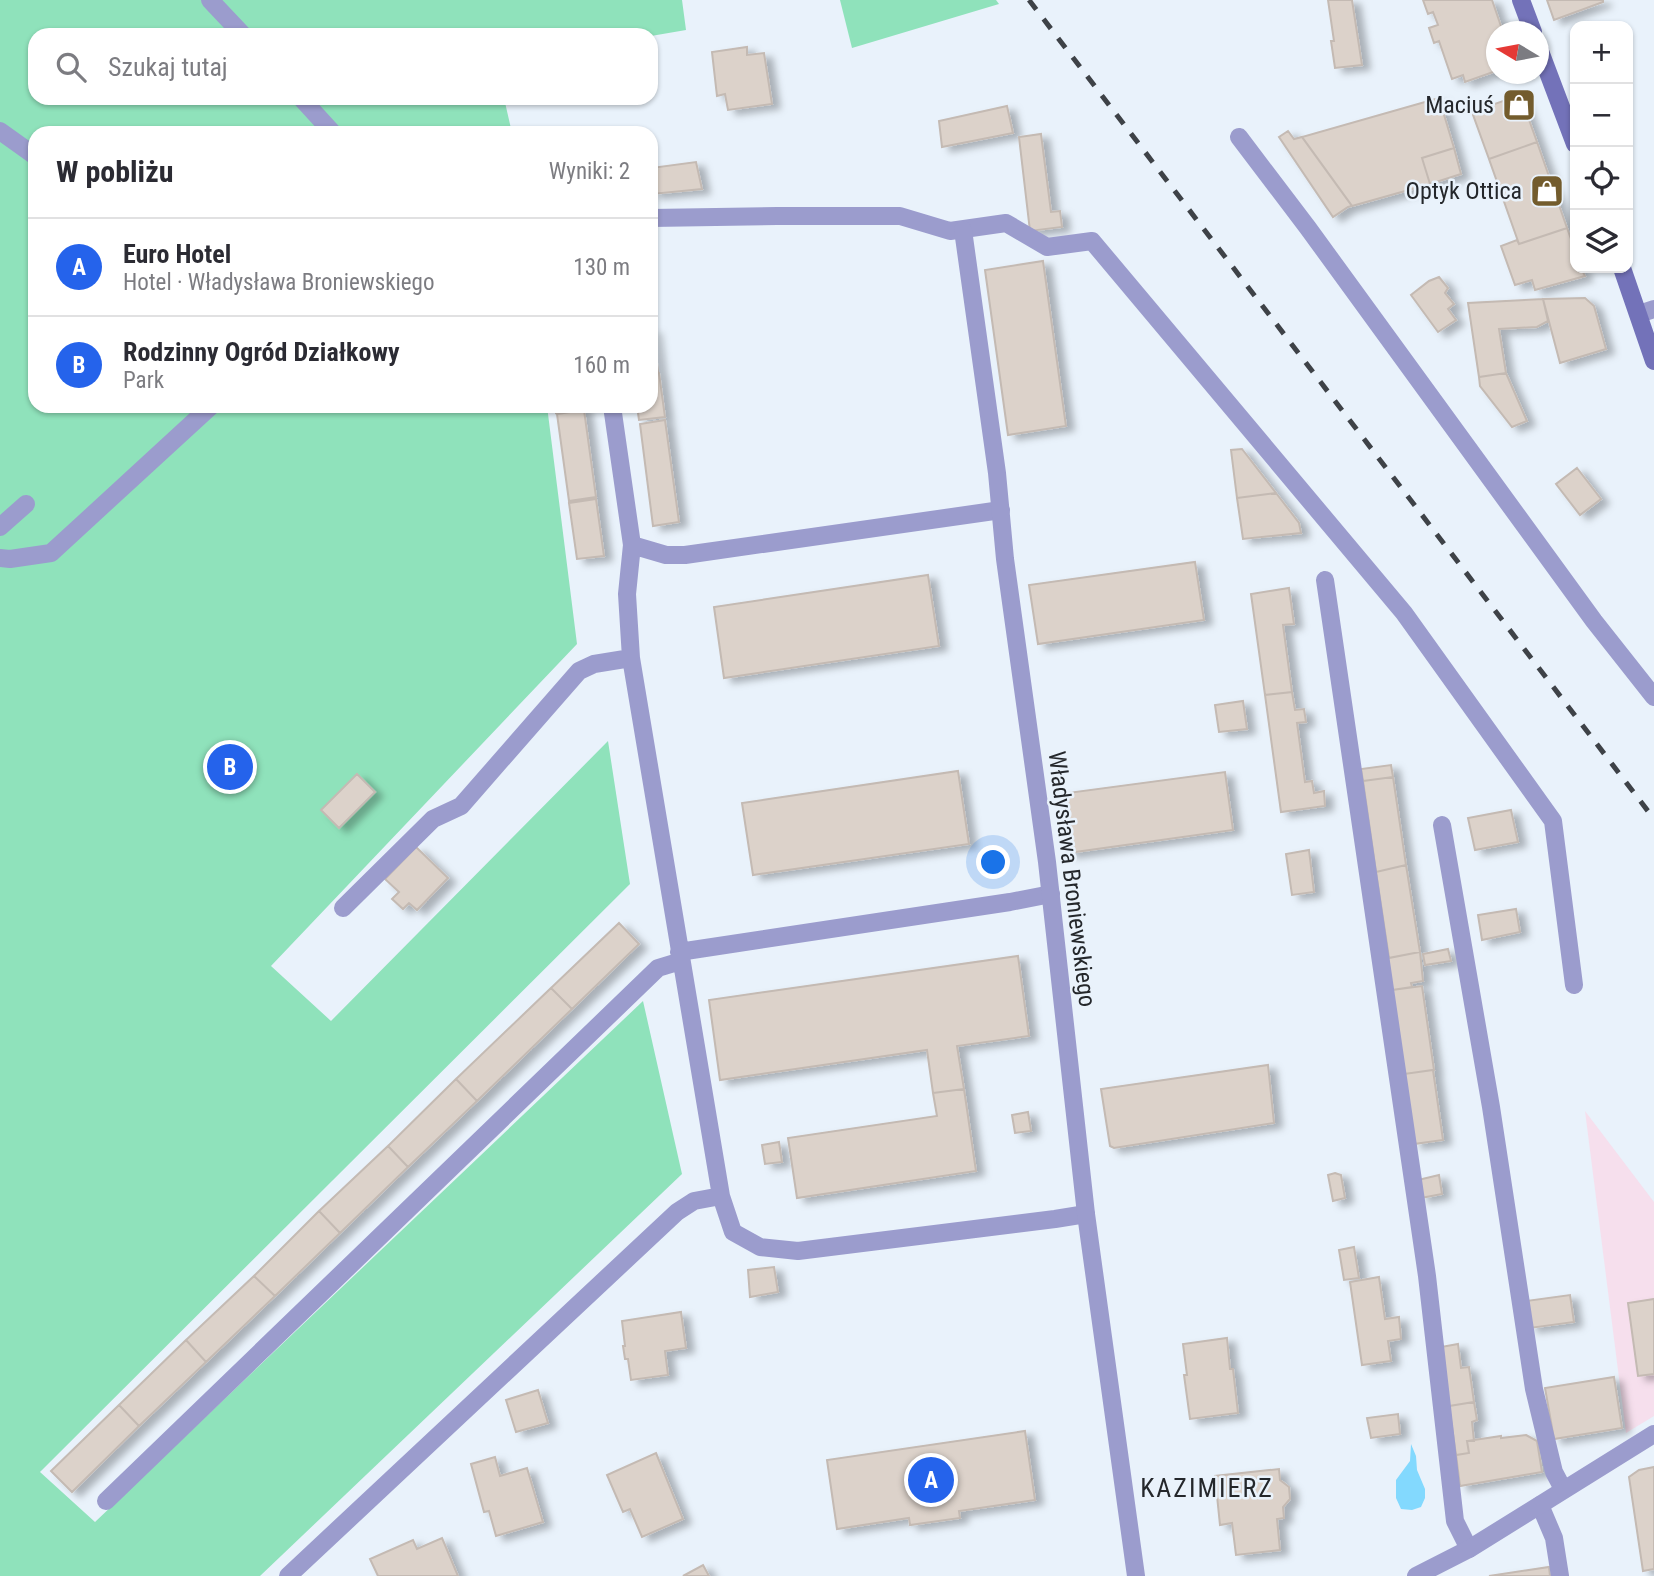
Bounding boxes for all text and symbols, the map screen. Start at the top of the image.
north arrow [1486,21,1549,84]
map controls [1570,21,1633,273]
button: + [1570,21,1633,84]
search box [28,28,658,105]
icon: search [52,48,90,86]
text: Szukaj tutaj [108,52,228,82]
button: − [1570,84,1633,147]
shop icon: Maciuś [1500,86,1538,124]
place label: Maciuś [1425,91,1494,119]
button: locate [1570,147,1633,210]
text: W pobliżu [56,154,173,189]
text: Wyniki: 2 [549,158,630,185]
shop icon: Optyk Ottica [1528,172,1566,210]
place label: Optyk Ottica [1406,177,1522,205]
button: layers [1570,210,1633,273]
text: Euro Hotel [123,239,231,269]
text: A [72,254,86,281]
text: 130 m [573,254,630,281]
text: Hotel · Władysława Broniewskiego [123,269,434,296]
text: Rodzinny Ogród Działkowy [123,337,400,367]
text: B [73,352,85,379]
text: 160 m [573,352,630,379]
text: Park [123,367,164,394]
pin: B [207,741,253,793]
street label: Władysława Broniewskiego [1042,750,1102,1008]
your location [976,845,1010,879]
pin: A [908,1454,954,1506]
district label: KAZIMIERZ [1140,1473,1274,1503]

